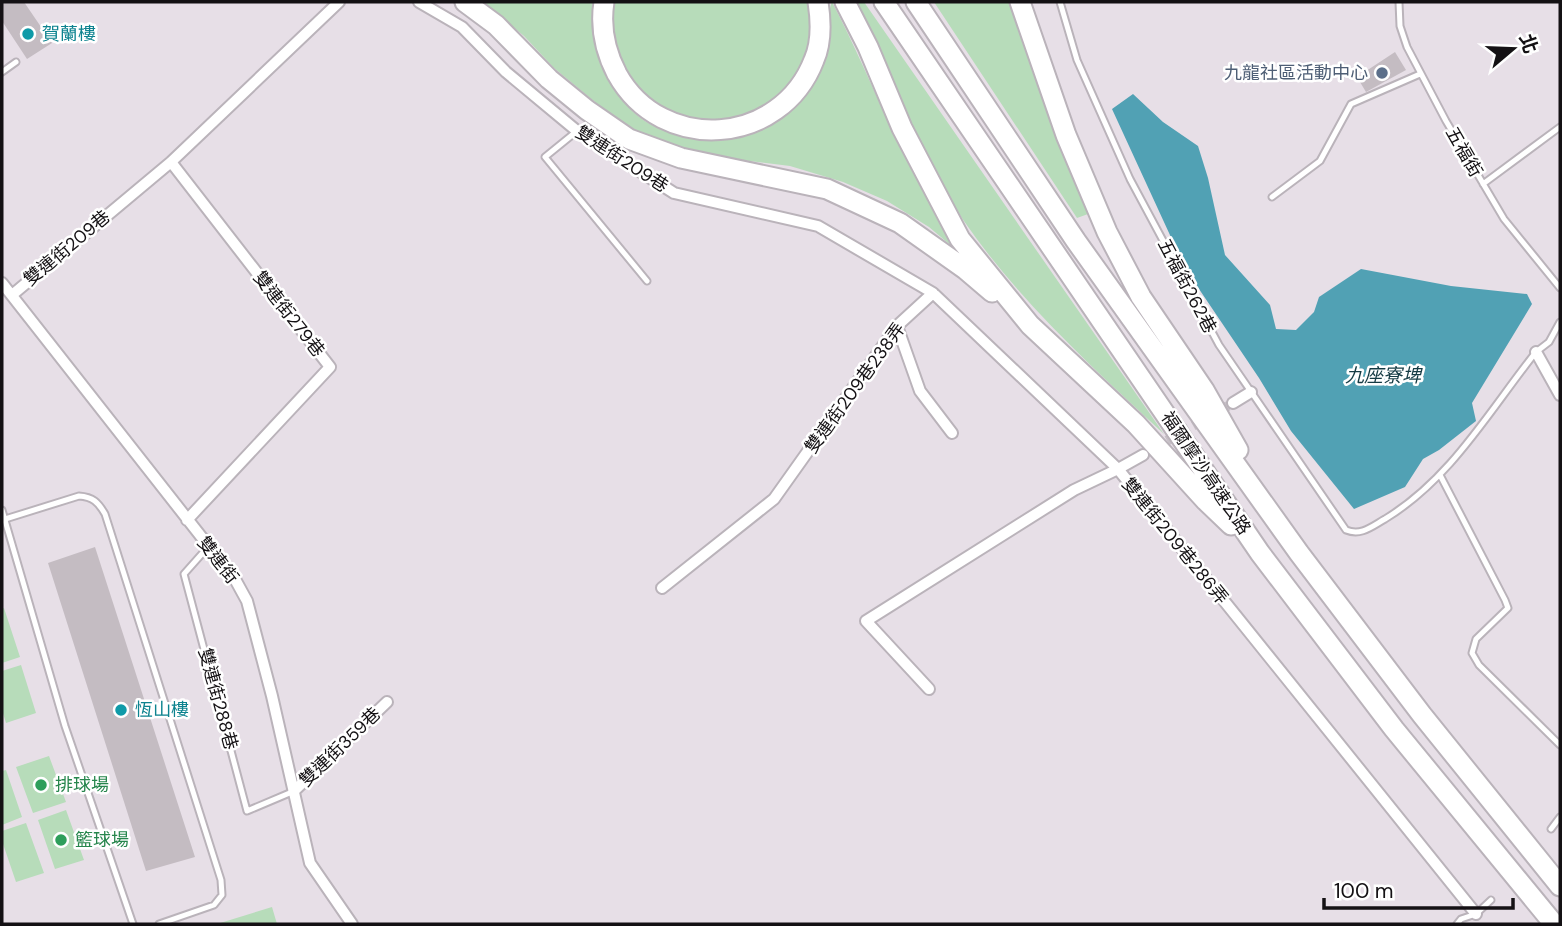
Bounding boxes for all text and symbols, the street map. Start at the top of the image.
north arrow [1478,14,1548,84]
place label: 賀蘭樓 [42,22,96,46]
marker: 賀蘭樓 [20,26,36,42]
text: 北 [1514,31,1544,57]
place label: 九龍社區活動中心 [1224,61,1368,85]
marker: 九龍社區活動中心 [1374,65,1390,81]
street label: 雙連街209巷 [571,120,673,198]
street label: 五福街 [1440,123,1488,181]
street label: 雙連街209巷 [19,205,115,291]
street label: 五福街262巷 [1152,235,1222,337]
street label: 雙連街279巷 [248,266,330,362]
street label: 雙連街209巷238弄 [800,318,910,458]
water label: 九座寮埤 [1345,363,1423,388]
street label: 福爾摩沙高速公路 [1156,407,1256,539]
street label: 雙連街209巷286弄 [1117,473,1233,609]
street label: 雙連街 [192,531,244,589]
street label: 雙連街288巷 [193,646,243,752]
place label: 恆山樓 [135,698,189,722]
marker: 恆山樓 [113,702,129,718]
street label: 雙連街359巷 [294,702,386,792]
place label: 排球場 [55,773,109,797]
marker: 排球場 [33,777,49,793]
place label: 籃球場 [75,828,129,852]
marker: 籃球場 [53,832,69,848]
scale bar [1324,866,1513,910]
text: 100 m [1334,877,1394,905]

